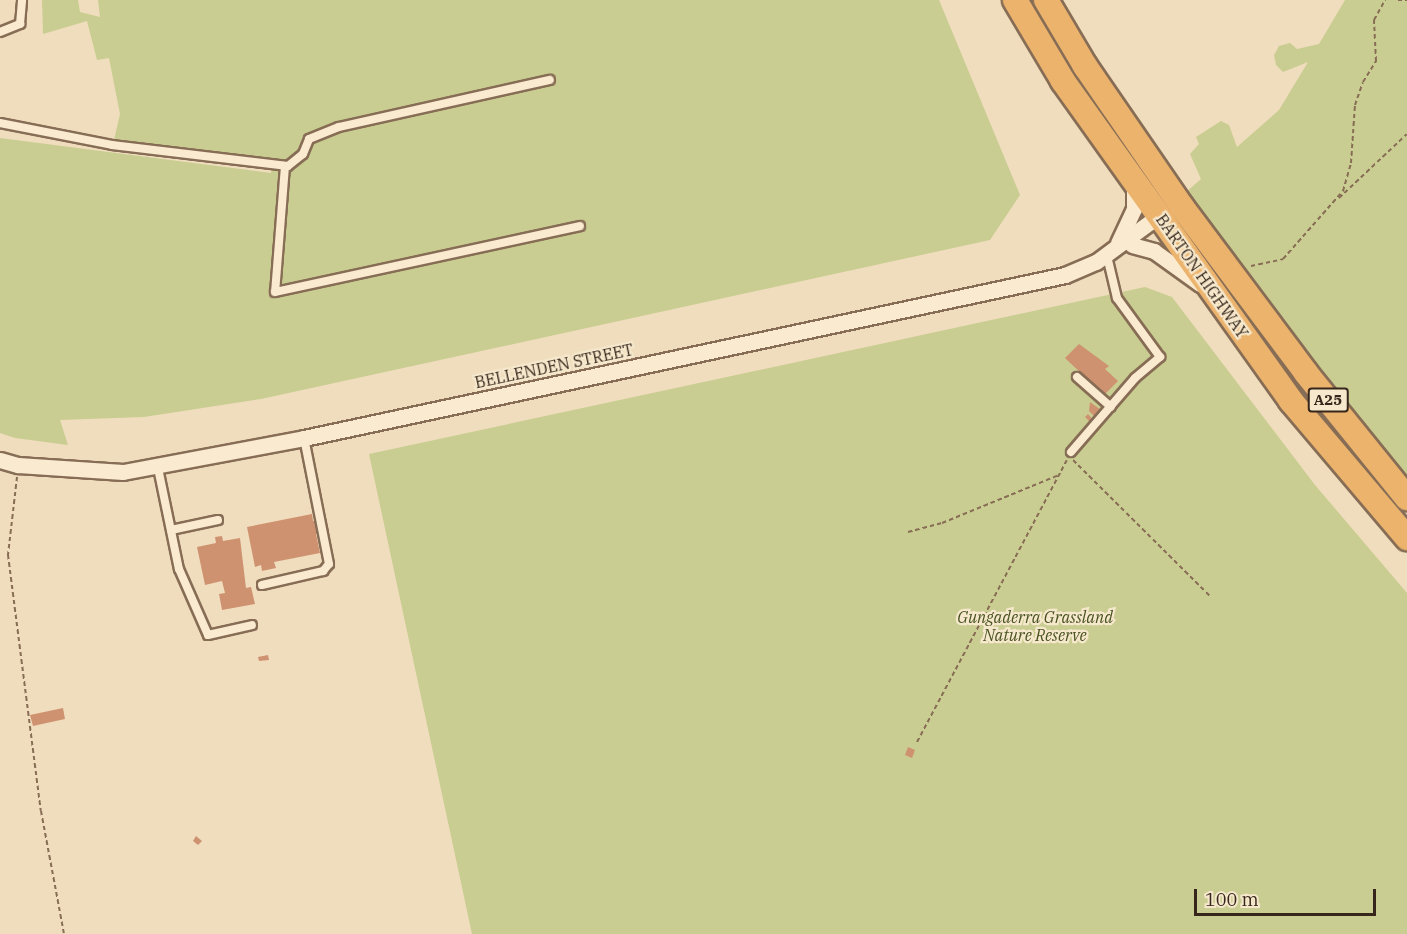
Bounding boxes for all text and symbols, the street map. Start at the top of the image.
street label: BARTON HIGHWAY [1152,210,1252,342]
street label: BELLENDEN STREET [473,340,635,392]
road number: A25 [1307,388,1349,412]
park label: Gungaderra Grassland Nature Reserve [957,607,1113,645]
scale bar [1197,877,1378,915]
text: 100 m [1205,888,1259,911]

